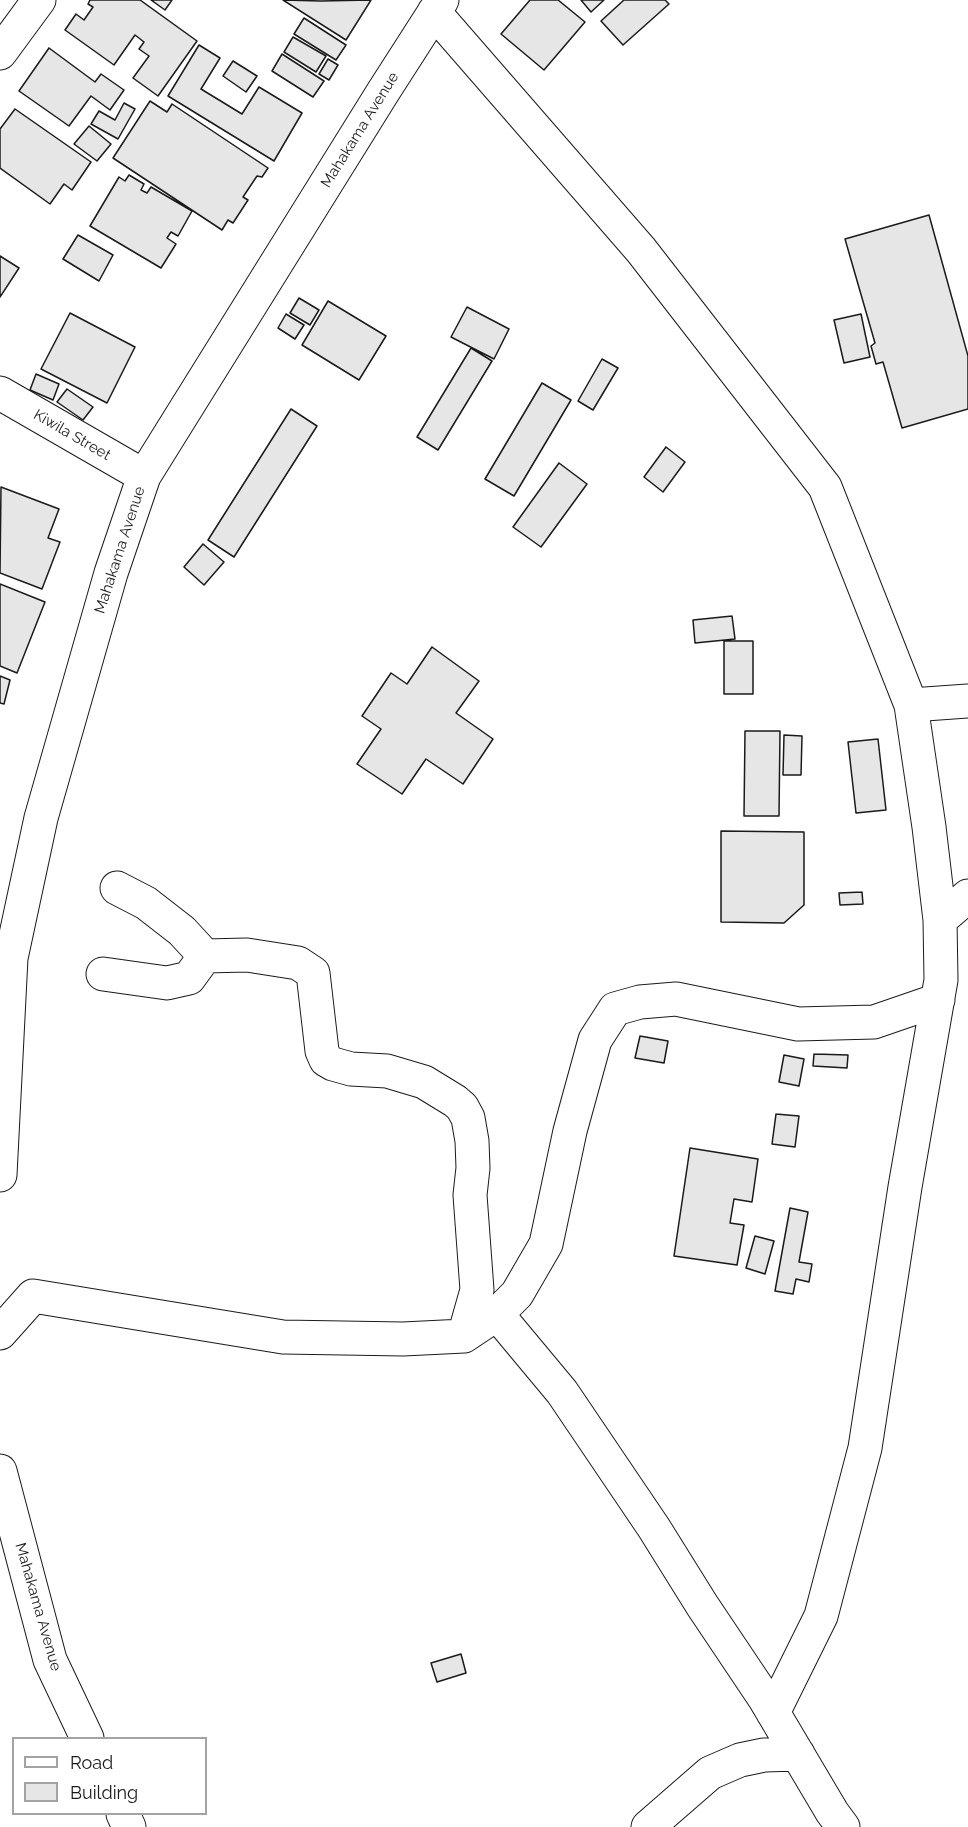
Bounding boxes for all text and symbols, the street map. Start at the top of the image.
street label: Mahakama Avenue [317,69,403,191]
street label: Kiwila Street [30,406,114,464]
street label: Mahakama Avenue [91,484,149,616]
street label: Mahakama Avenue [11,1541,65,1673]
legend [12,1737,207,1815]
text: Road [70,1752,113,1773]
text: Building [70,1782,138,1803]

